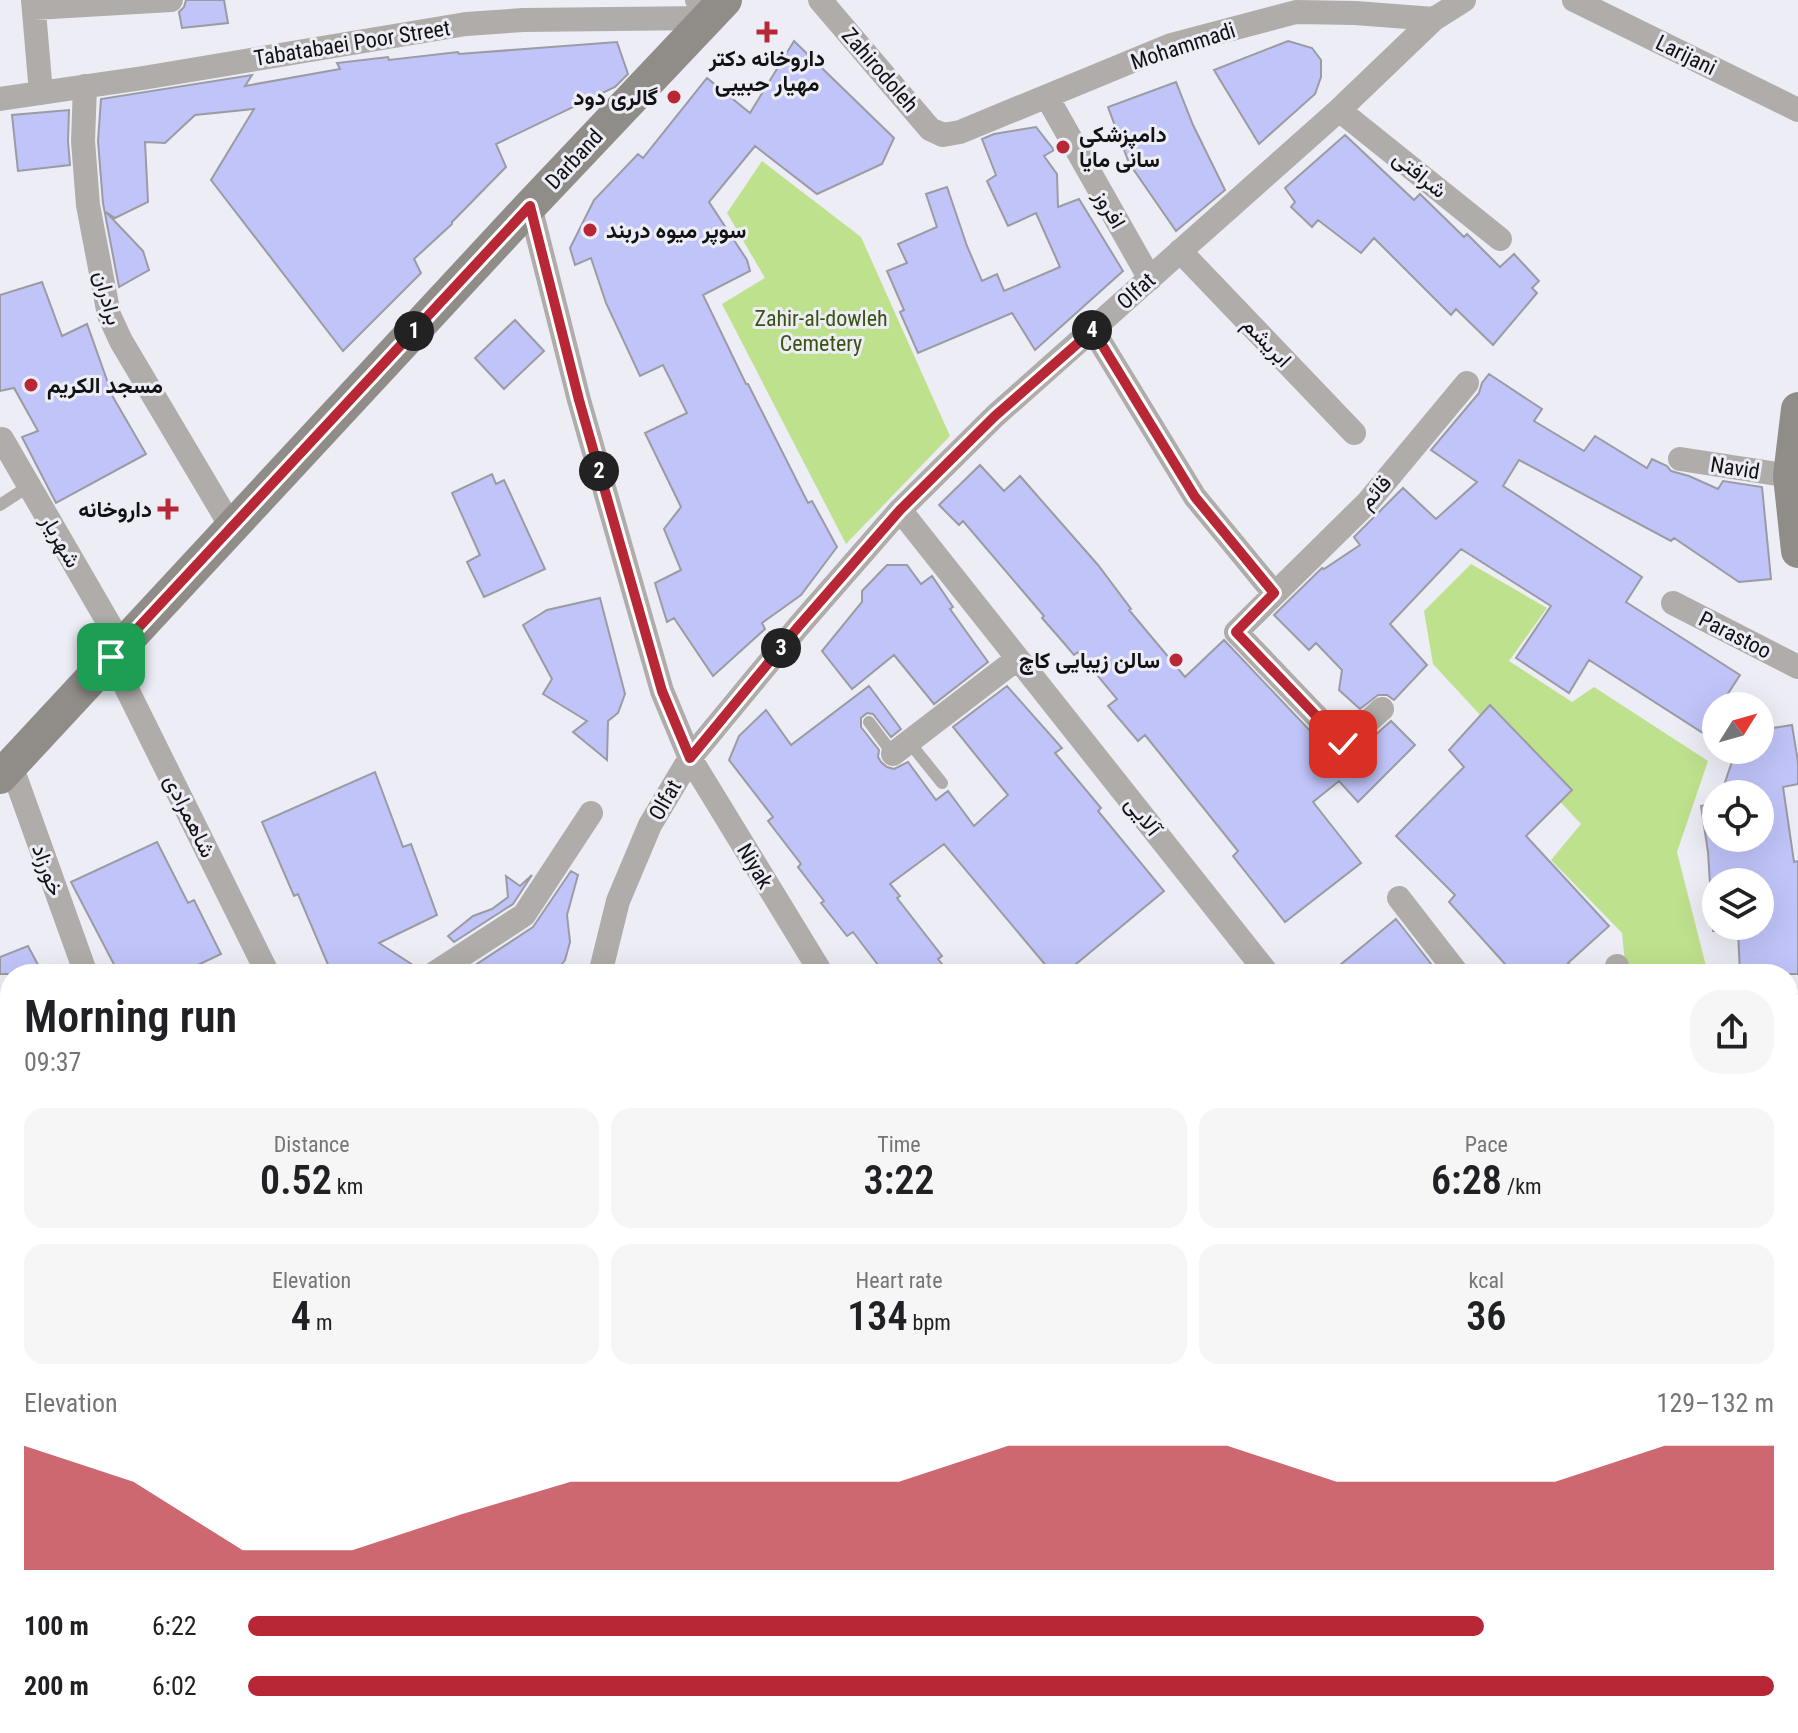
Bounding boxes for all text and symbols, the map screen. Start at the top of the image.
street label: Tabatabaei Poor Street [252,15,452,71]
street label: Mohammadi [1128,17,1238,75]
marker: داروخانه دکتر مهیار حبیبی [758,23,776,41]
street label: Zahirodoleh [837,23,923,117]
street label: Larijani [1652,30,1720,80]
place label: داروخانه دکتر مهیار حبیبی [708,46,825,97]
place label: گالری دود [574,85,658,111]
marker: گالری دود [665,88,683,106]
place label: دامپزشکی سانی مایا [1079,122,1167,173]
street label: Darband [540,124,608,194]
marker: دامپزشکی سانی مایا [1054,138,1072,156]
street label: شرافتی [1388,145,1452,204]
street label: افروز [1088,184,1131,233]
place label: سوپر میوه دربند [606,218,746,246]
marker: سوپر میوه دربند [581,221,599,239]
street label: برادران [88,268,127,328]
street label: Olfat [1112,268,1160,314]
park label: Zahir-al-dowleh Cemetery [754,306,888,356]
pin: 4 [1072,310,1112,350]
pin: 1 [394,311,434,351]
street label: ابریشم [1236,312,1297,373]
text: 4 [1086,317,1098,342]
text: 1 [408,318,420,343]
place label: مسجد الکریم [47,373,163,400]
marker: مسجد الکریم [22,376,40,394]
pin: 2 [579,451,619,491]
street label: Navid [1709,452,1761,484]
text: 2 [593,458,605,483]
street label: قائم [1353,470,1398,515]
place label: داروخانه [78,497,152,523]
marker: داروخانه [159,500,177,518]
street label: شهریار [35,509,86,572]
street label: Parastoo [1695,606,1775,664]
pin [77,623,145,691]
pin: 3 [761,628,801,668]
icon: arrive [89,635,133,679]
text: 3 [775,635,787,660]
place label: سالن زیبایی کاچ [1019,648,1160,675]
marker: سالن زیبایی کاچ [1167,651,1185,669]
north arrow [1702,692,1774,764]
map controls [1702,692,1774,940]
pin [1309,710,1377,778]
icon: check [1321,722,1365,766]
street label: شاهمرادی [158,770,221,862]
street label: Olfat [644,775,686,825]
button: locate [1702,780,1774,852]
street label: آلایی [1119,791,1167,843]
street label: Niyak [732,839,778,893]
street label: خورزاد [26,841,69,900]
button: layers [1702,868,1774,940]
button: share [1690,990,1774,1074]
text: Morning run [24,991,237,1043]
text: 09:37 [24,1047,81,1077]
text: Distance [274,1132,350,1157]
text: Time [877,1132,921,1157]
text: Pace [1465,1132,1508,1157]
text: 0.52 [260,1157,332,1204]
text: 3:22 [864,1157,934,1204]
text: 6:28 [1431,1157,1502,1204]
text: km [332,1174,363,1199]
text: /km [1502,1174,1542,1199]
text: Elevation [272,1268,351,1293]
text: Heart rate [856,1268,942,1293]
text: kcal [1469,1268,1504,1293]
text: 4 [291,1293,311,1340]
text: 134 [847,1293,908,1340]
text: 36 [1466,1293,1506,1340]
text: m [311,1310,333,1335]
text: bpm [908,1310,951,1335]
text: Elevation [24,1388,118,1418]
text: 129–132 m [1657,1388,1774,1418]
text: 100 m [24,1611,89,1641]
text: 6:22 [152,1611,197,1641]
text: 200 m [24,1671,89,1701]
text: 6:02 [152,1671,197,1701]

